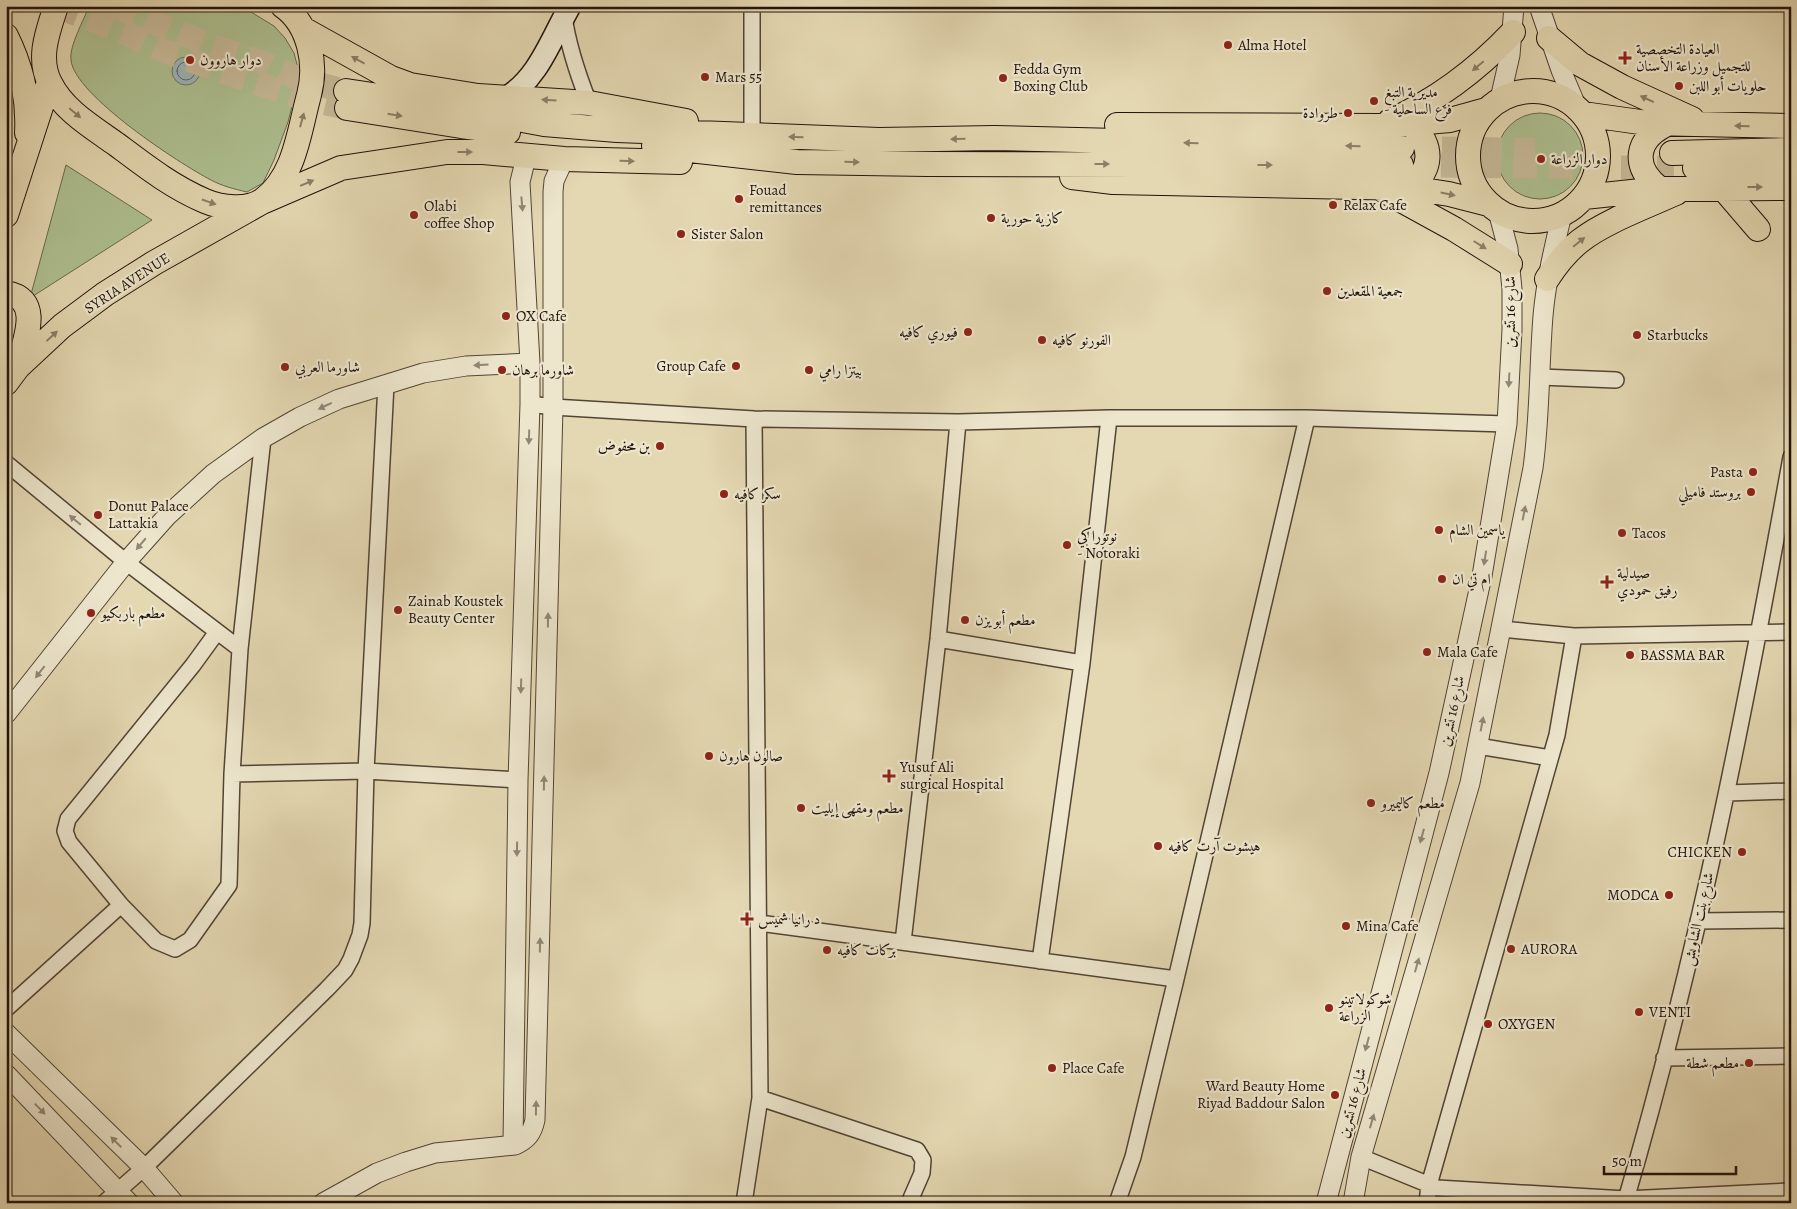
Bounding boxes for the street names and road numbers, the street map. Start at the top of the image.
street label: SYRIA AVENUE [80,248,174,318]
street label: شارع 16 تشرين [1500,276,1523,348]
street label: شارع 16 تشرين [1435,674,1472,749]
street label: شارع بنت الشاويش [1678,870,1721,968]
street label: شارع 16 تشرين [1333,1066,1374,1141]

